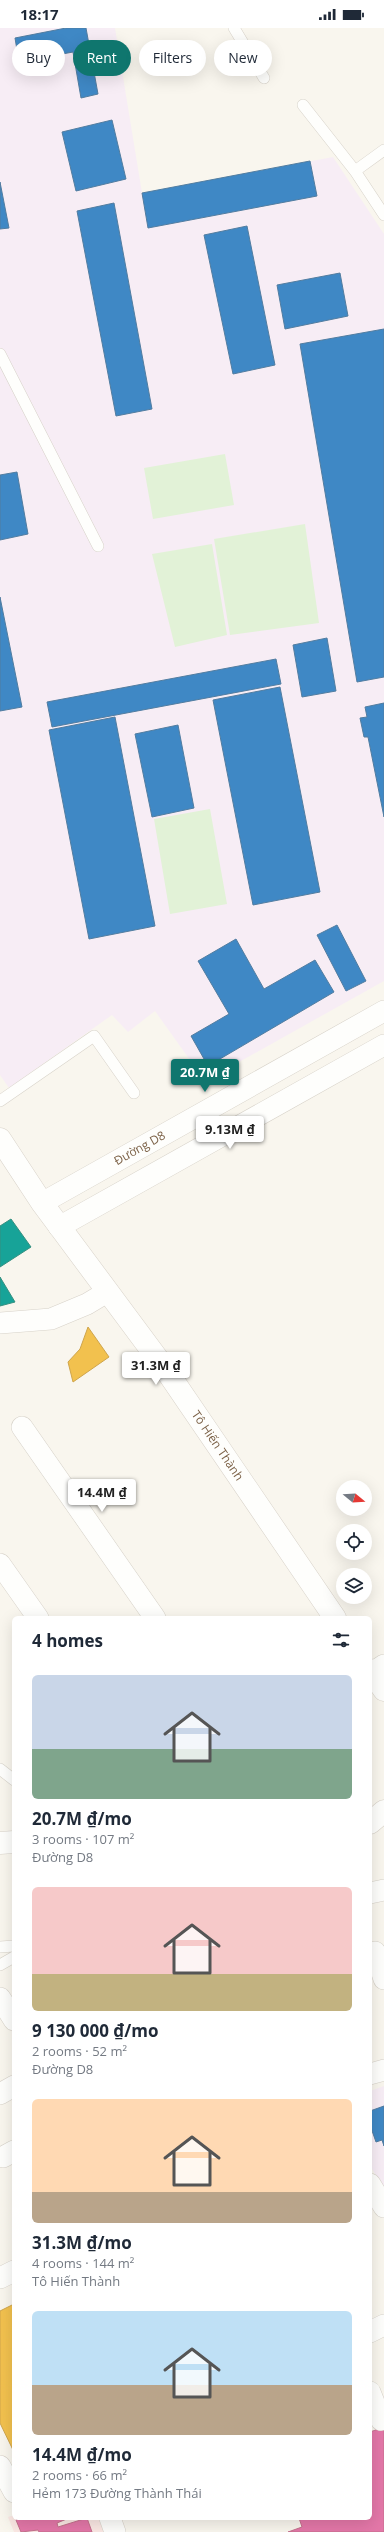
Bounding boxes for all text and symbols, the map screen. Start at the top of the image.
text: 18:17 [20,4,59,24]
chip: Buy [12,40,65,76]
chip: Rent [73,40,131,76]
chip: Filters [139,40,206,76]
chip: New [214,40,272,76]
pin: 20.7M ₫ [168,1059,242,1093]
text: 20.7M ₫ [180,1063,230,1081]
pin: 9.13M ₫ [193,1116,267,1150]
text: 9.13M ₫ [205,1120,255,1138]
street label: Đường D8 [111,1126,168,1169]
pin: 31.3M ₫ [119,1352,193,1386]
text: 31.3M ₫ [131,1356,181,1374]
street label: Tô Hiến Thành [188,1407,248,1484]
pin: 14.4M ₫ [65,1479,139,1513]
north arrow [336,1480,372,1516]
map controls [336,1480,372,1604]
text: 14.4M ₫ [77,1483,127,1501]
button: locate [336,1524,372,1560]
button: layers [336,1568,372,1604]
text: 4 homes [32,1629,103,1652]
icon: filters [330,1629,352,1651]
icon: home [156,1701,228,1773]
text: 20.7M ₫/mo [32,1807,132,1830]
text: 3 rooms · 107 m² [32,1830,134,1848]
text: Đường D8 [32,1848,93,1866]
icon: home [156,1913,228,1985]
text: 9 130 000 ₫/mo [32,2019,159,2042]
text: 2 rooms · 52 m² [32,2042,127,2060]
text: Đường D8 [32,2060,93,2078]
icon: home [156,2125,228,2197]
text: 31.3M ₫/mo [32,2231,132,2254]
text: 4 rooms · 144 m² [32,2254,134,2272]
text: Tô Hiến Thành [32,2272,120,2290]
icon: home [156,2337,228,2409]
text: 14.4M ₫/mo [32,2443,132,2466]
text: 2 rooms · 66 m² [32,2466,127,2484]
text: Hẻm 173 Đường Thành Thái [32,2484,202,2502]

